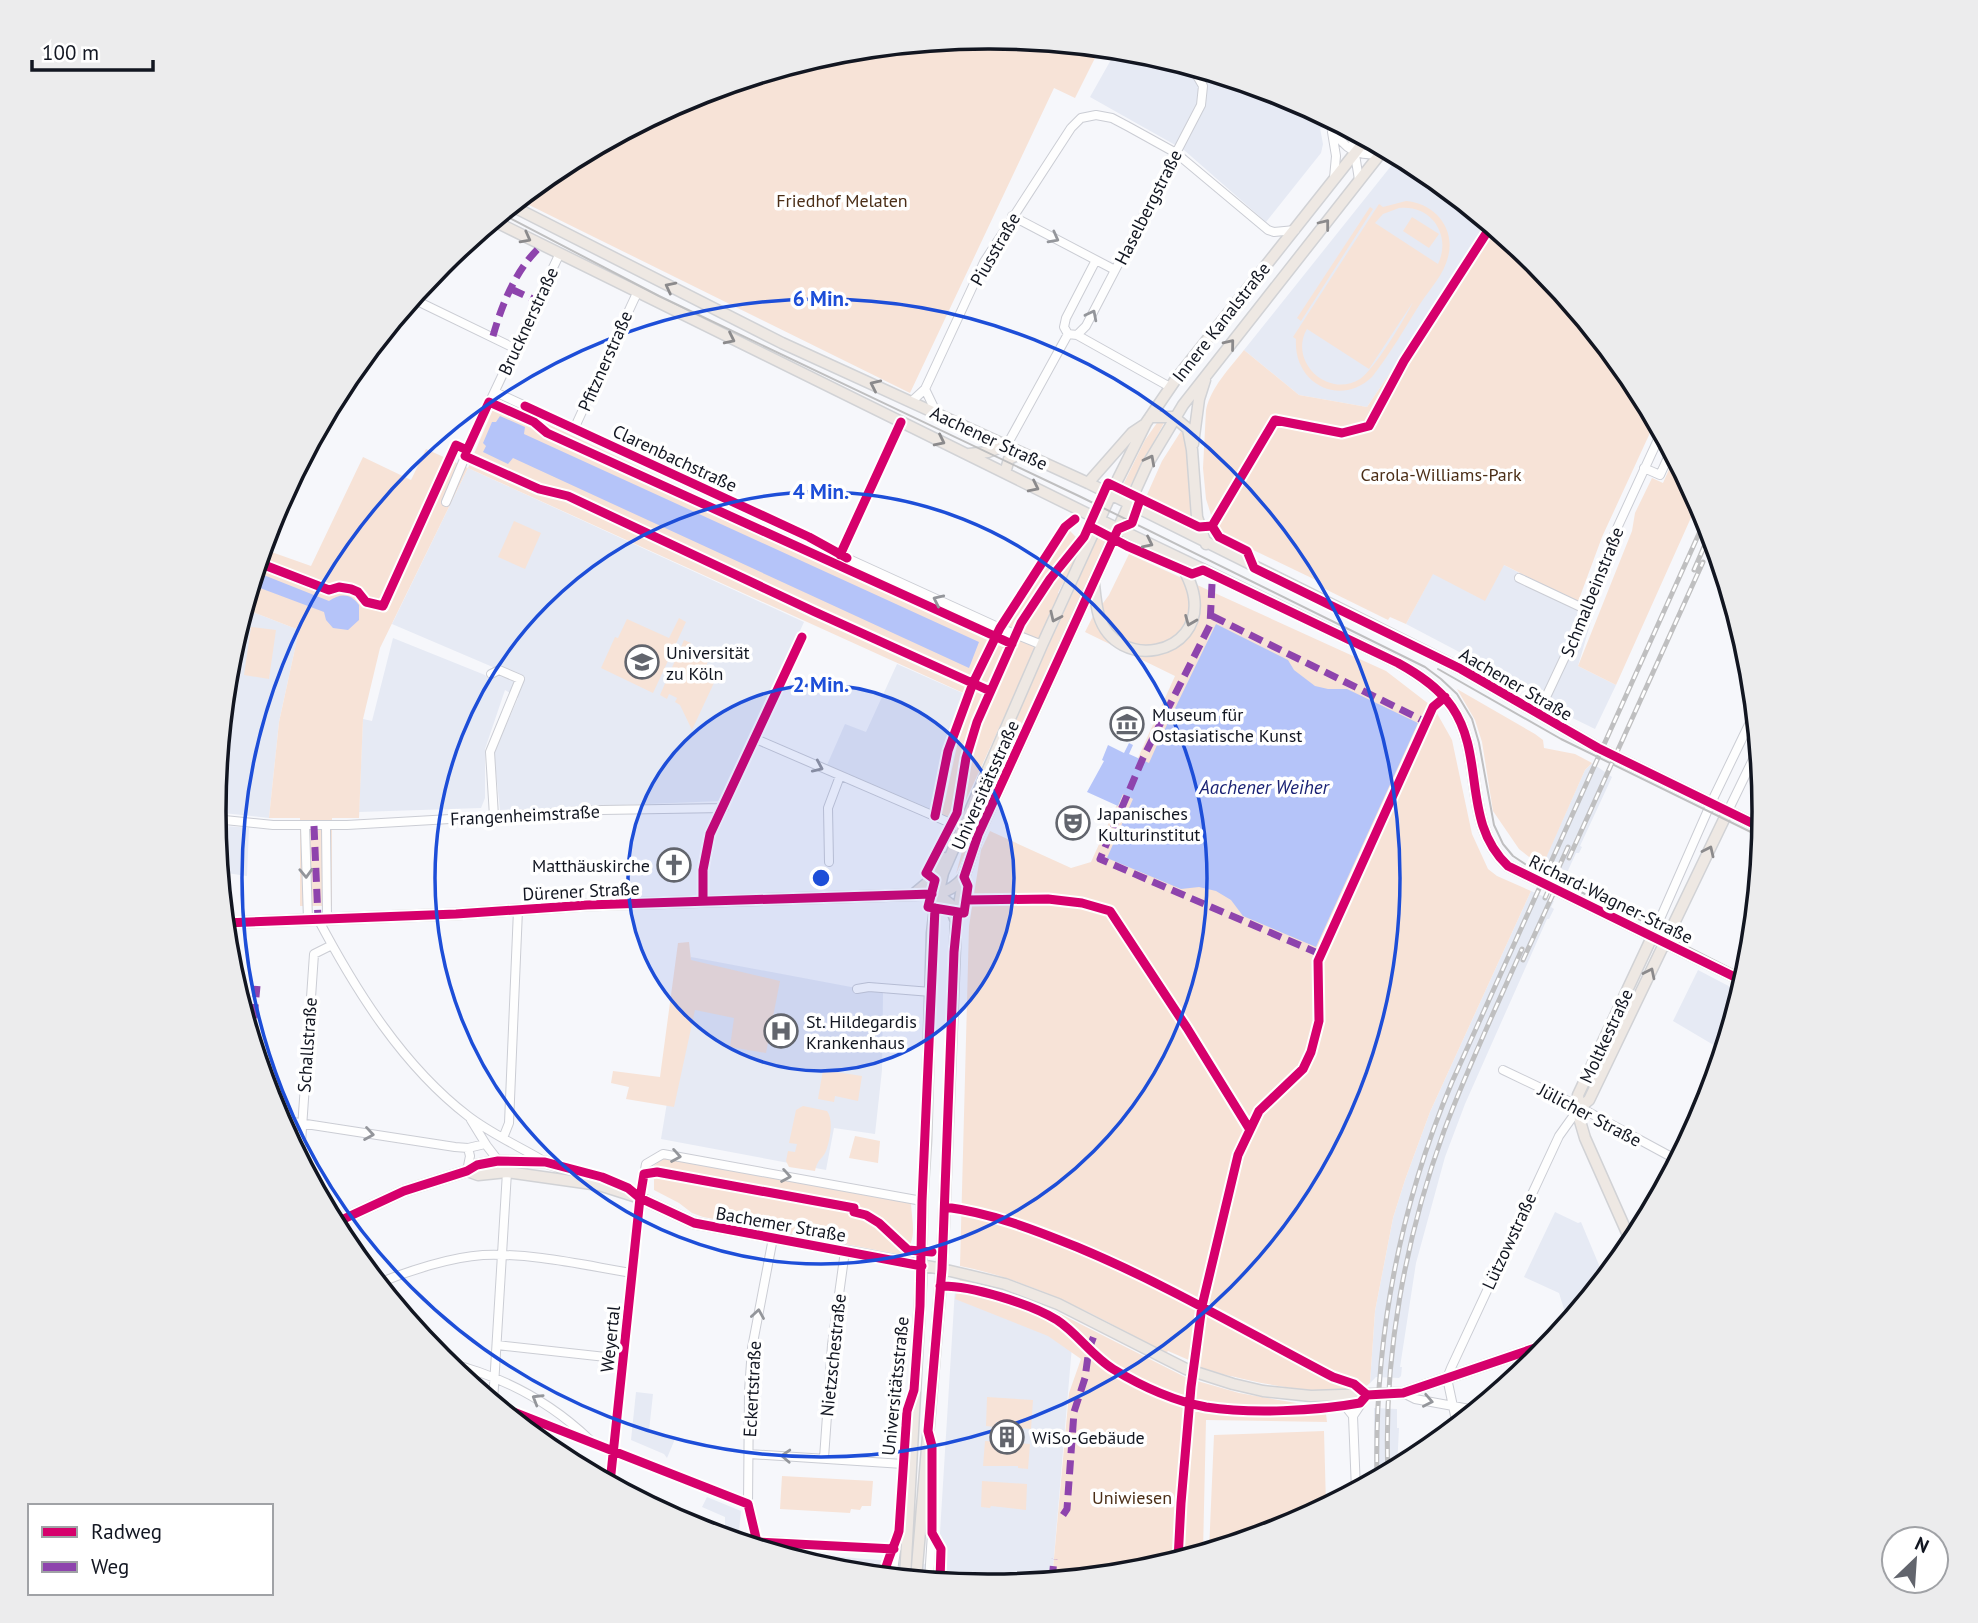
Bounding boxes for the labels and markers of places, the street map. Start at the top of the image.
place label: Universität zu Köln [666,641,750,685]
school or university icon: Universität zu Köln [623,643,661,681]
place label: Museum für Ostasiatische Kunst [1152,703,1302,747]
museum icon: Museum für Ostasiatische Kunst [1108,705,1146,743]
place label: Japanisches Kulturinstitut [1097,802,1200,846]
theatre icon: Japanisches Kulturinstitut [1054,804,1092,842]
church icon: Matthäuskirche [655,846,693,884]
place label: Matthäuskirche [532,854,650,877]
centre of rings [809,866,833,890]
place label: St. Hildegardis Krankenhaus [806,1010,917,1054]
hospital icon: St. Hildegardis Krankenhaus [762,1012,800,1050]
building icon: WiSo-Gebäude [988,1418,1026,1456]
place label: WiSo-Gebäude [1032,1426,1145,1449]

